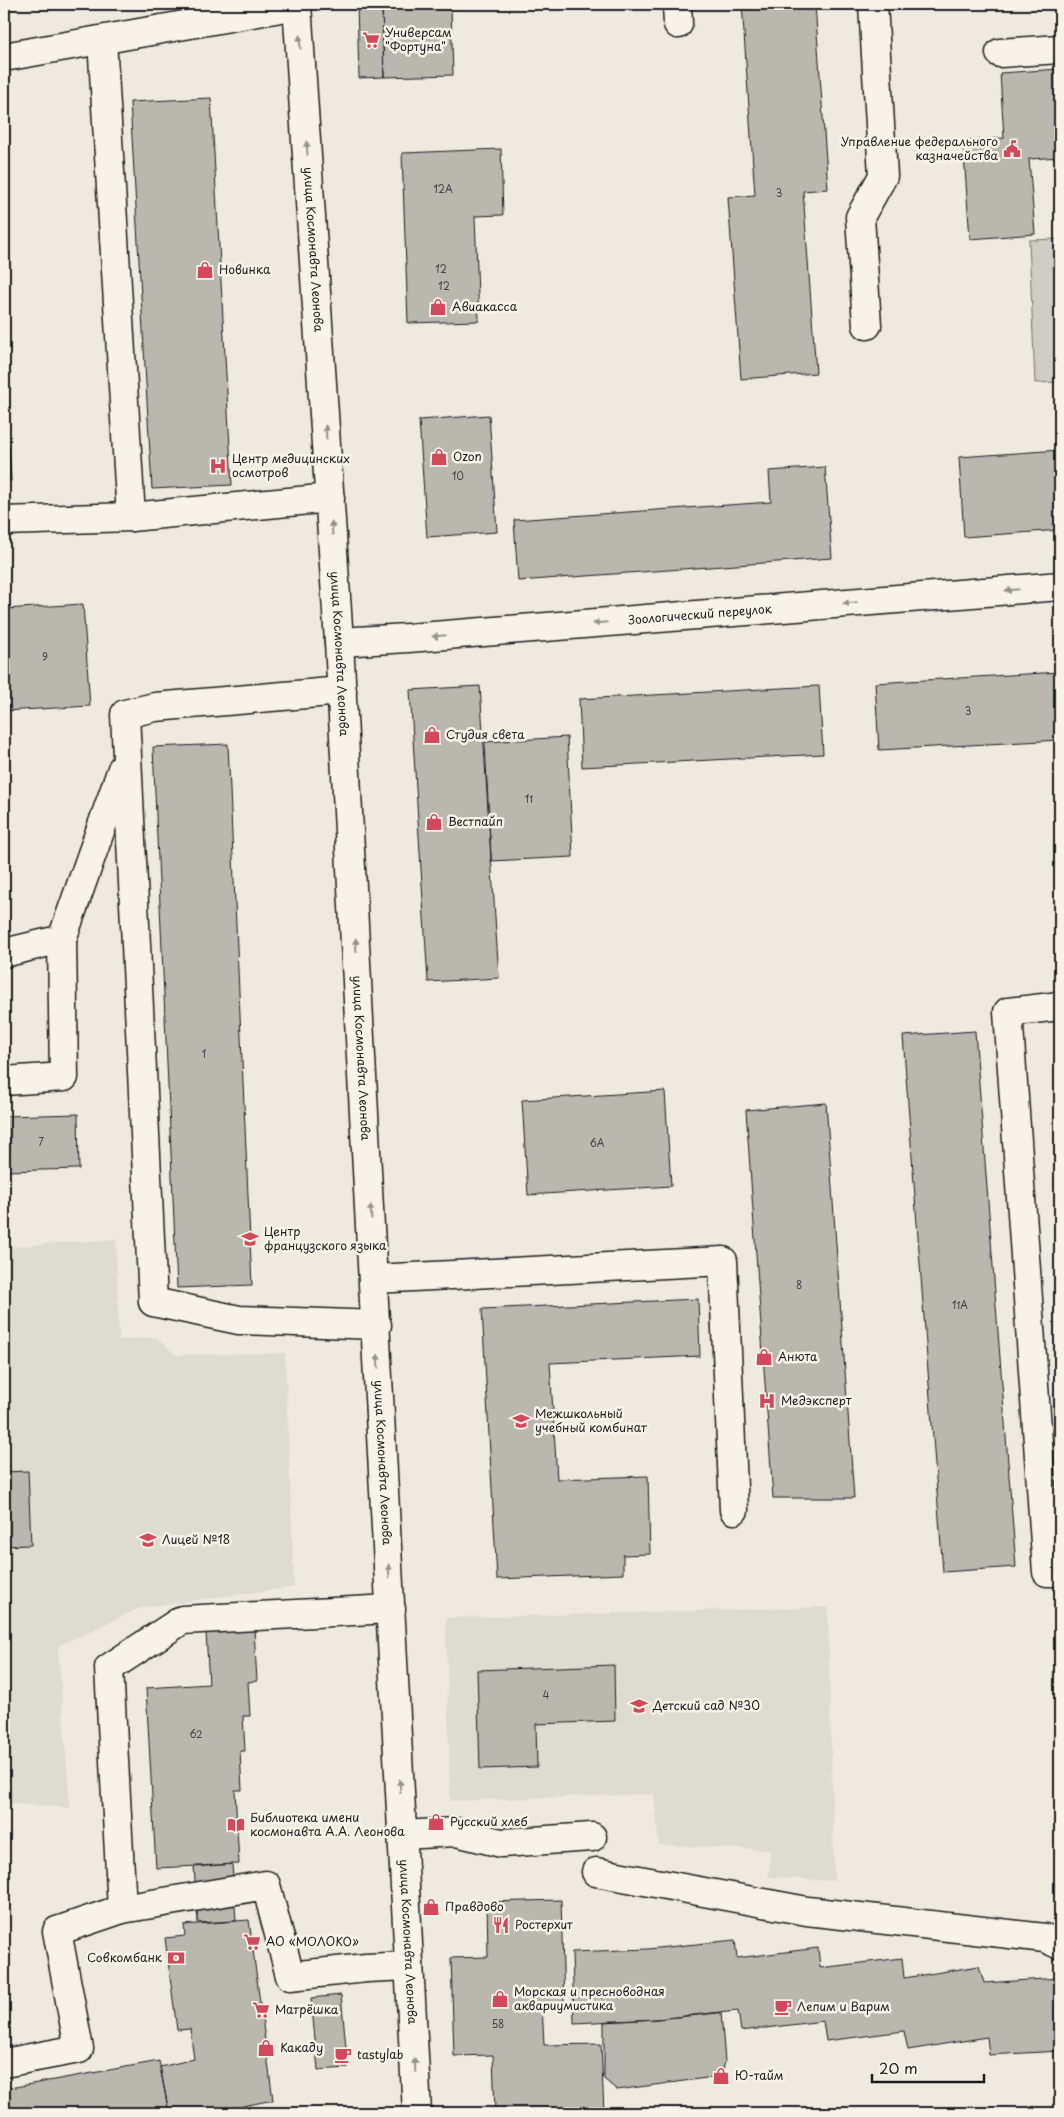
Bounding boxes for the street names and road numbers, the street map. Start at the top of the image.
street label: улица Космонавта Леонова [300,166,329,333]
street label: улица Космонавта Леонова [326,570,354,737]
street label: Зоологический переулок [627,599,773,628]
street label: улица Космонавта Леонова [349,975,375,1142]
street label: улица Космонавта Леонова [370,1379,397,1546]
street label: улица Космонавта Леонова [396,1859,422,2025]

